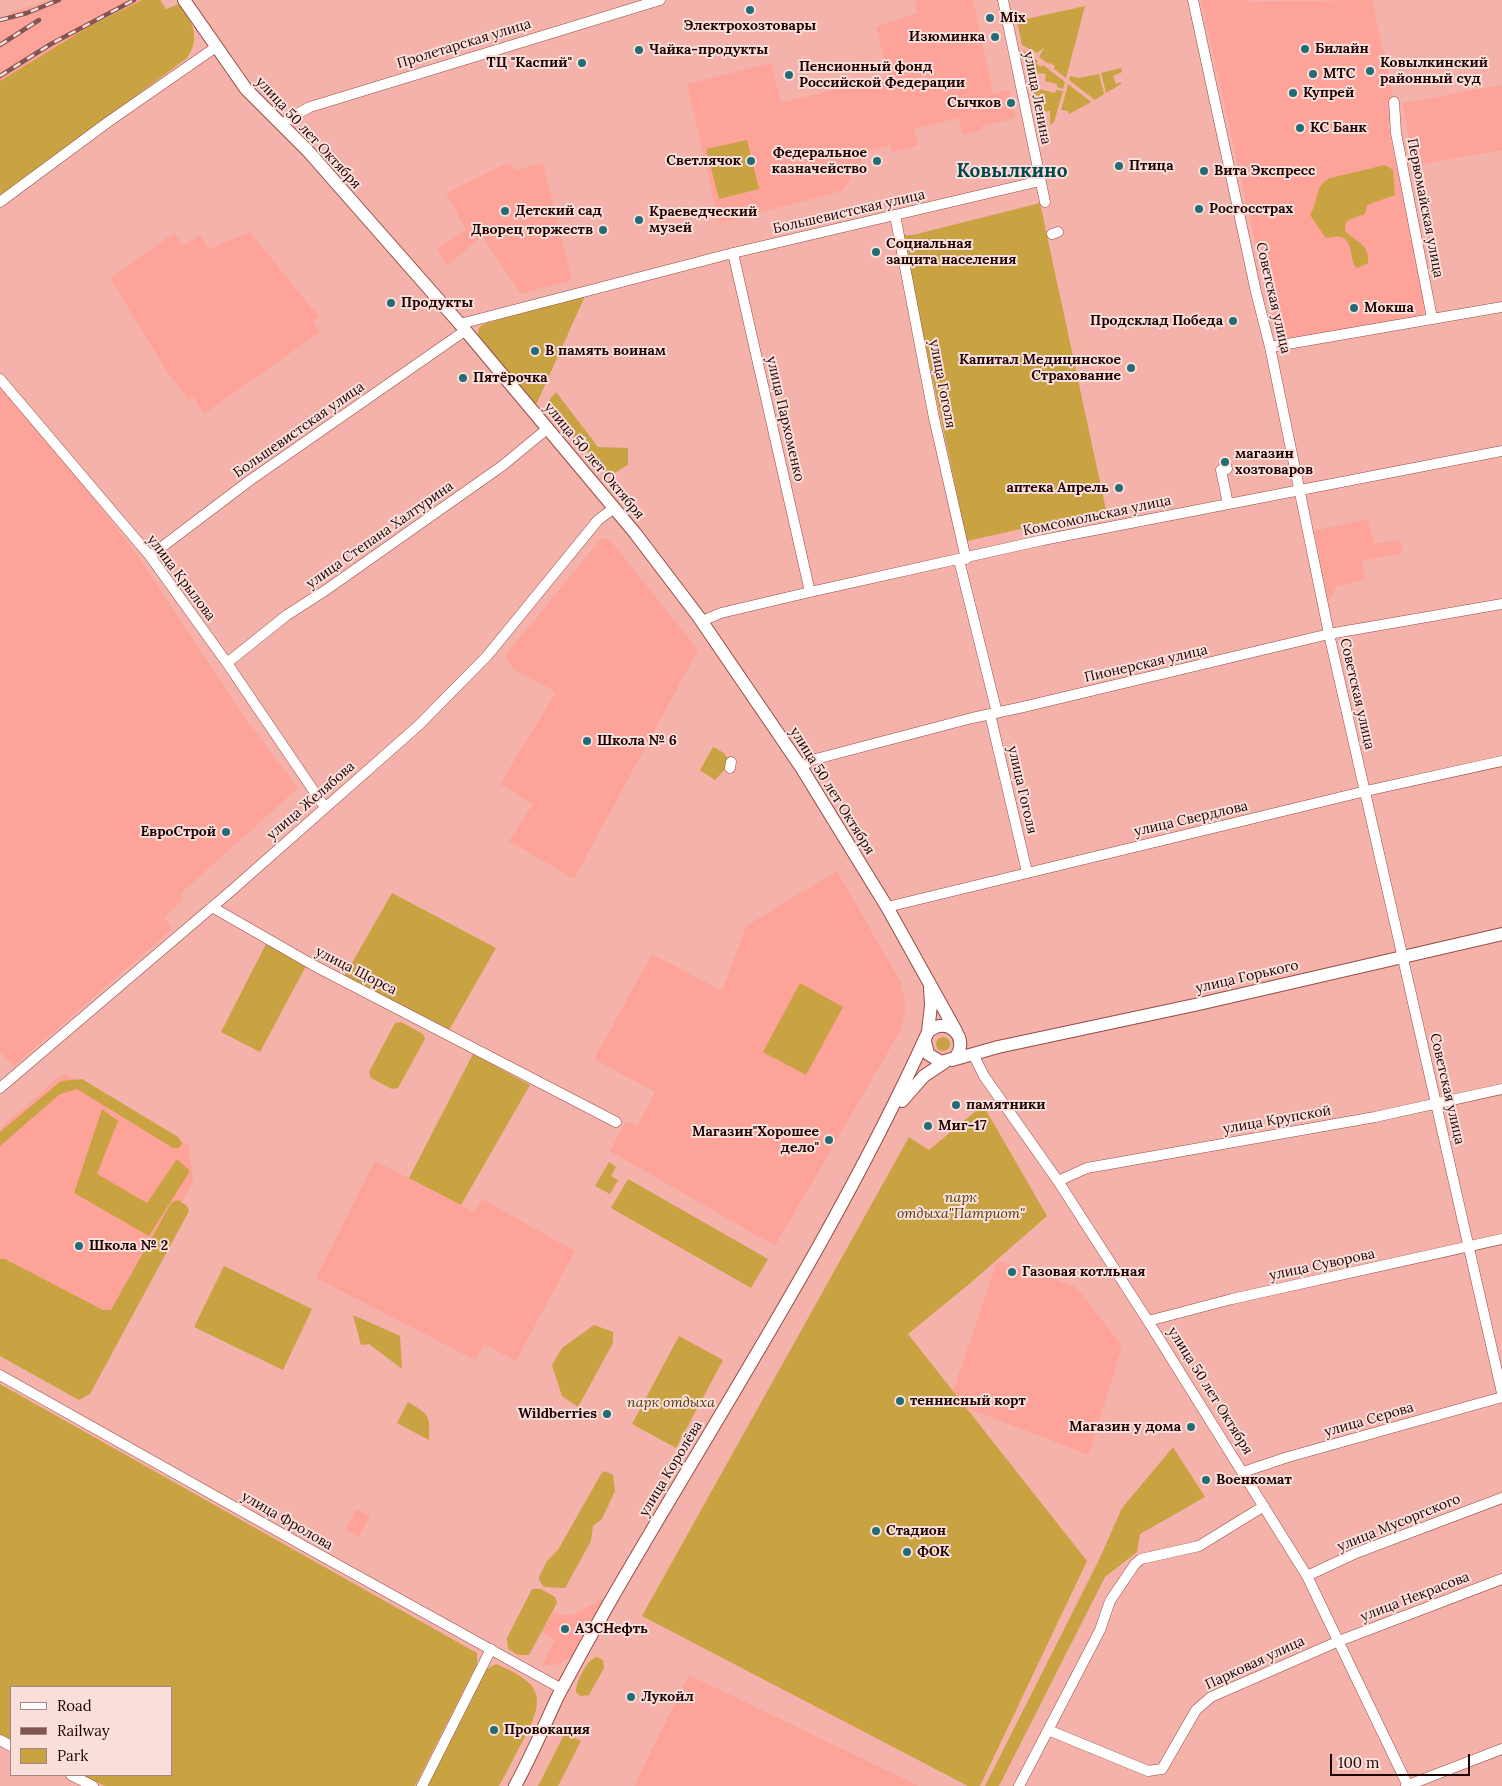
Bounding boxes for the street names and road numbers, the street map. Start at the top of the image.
street label: Пролетарская улица [395,16,533,72]
street label: улица Ленина [1020,50,1054,146]
street label: улица 50 лет Октября [252,73,364,193]
street label: Первомайская улица [1403,137,1447,279]
street label: Большевистская улица [771,186,927,238]
street label: Советская улица [1252,241,1294,355]
street label: улица Гоголя [925,338,959,430]
street label: улица Пархоменко [762,355,808,483]
street label: Большевистская улица [230,378,368,482]
street label: улица 50 лет Октября [540,399,648,523]
street label: улица Степана Халтурина [303,478,457,592]
street label: Комсомольская улица [1021,492,1173,540]
street label: улица Крылова [143,532,219,624]
street label: Советская улица [1336,637,1378,751]
street label: Пионерская улица [1083,642,1209,686]
street label: улица 50 лет Октября [786,724,878,858]
street label: улица Гоголя [1004,744,1040,836]
street label: улица Желябова [264,758,358,844]
street label: улица Свердлова [1132,798,1250,840]
street label: улица Щорса [312,943,400,999]
street label: улица Горького [1194,957,1300,997]
street label: Советская улица [1426,1032,1468,1146]
street label: улица Крупской [1222,1102,1332,1138]
street label: улица Суворова [1268,1246,1376,1284]
street label: улица 50 лет Октября [1164,1324,1256,1458]
street label: улица Серова [1322,1399,1416,1441]
street label: улица Королёва [636,1418,706,1520]
street label: улица Фролова [238,1488,336,1554]
street label: улица Мусоргского [1335,1491,1463,1555]
street label: улица Некрасова [1358,1568,1472,1626]
street label: Парковая улица [1203,1633,1307,1693]

